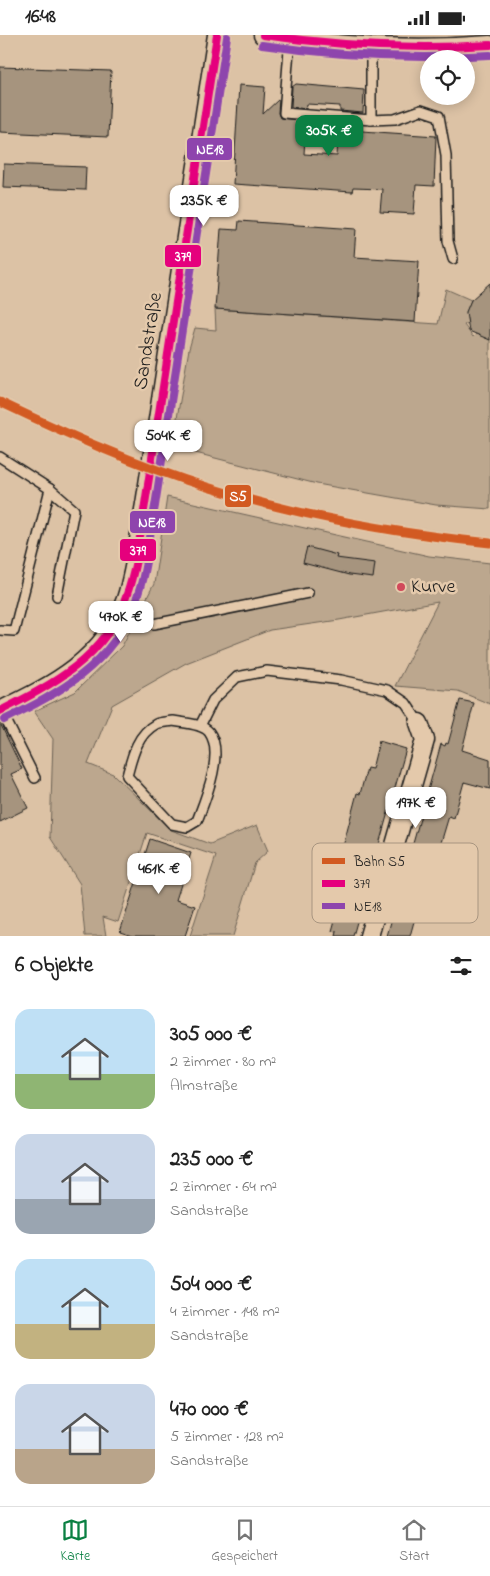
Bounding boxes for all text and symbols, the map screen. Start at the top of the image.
text: 16:48 [25,4,56,31]
map controls [420,50,475,105]
button: locate [420,50,475,105]
pin: 305K € [288,115,370,157]
text: 305K € [306,119,352,143]
line badge: NE18 [186,137,233,161]
text: NE18 [196,140,225,161]
pin: 235K € [163,185,245,227]
text: 235K € [181,189,227,213]
line badge: 379 [164,244,202,268]
text: 379 [174,247,192,268]
street label: Sandstraße [127,290,171,392]
pin: 504K € [127,419,209,462]
text: 504K € [145,424,191,448]
line badge: S5 [224,484,252,508]
text: S5 [230,487,247,508]
line badge: NE18 [129,510,176,534]
text: NE18 [138,513,167,534]
line badge: 379 [119,538,157,562]
text: 379 [129,541,147,562]
place label: Kurve [411,573,456,602]
marker: Kurve [395,581,407,593]
pin: 470K € [80,601,162,643]
text: 470K € [99,605,143,629]
pin: 197K € [375,787,457,829]
text: 197K € [396,791,436,815]
legend [312,843,478,923]
text: Bahn S5 [353,852,405,873]
pin: 461K € [118,853,200,895]
text: 461K € [138,857,180,881]
text: 379 [354,874,371,895]
text: NE18 [354,897,382,918]
text: 6 Objekte [15,951,93,981]
icon: filters [447,952,475,980]
text: 305 000 € [170,1020,252,1050]
icon: home [55,1029,115,1089]
text: 2 Zimmer · 80 m² [170,1050,276,1074]
text: Almstraße [170,1074,238,1098]
text: 235 000 € [170,1145,253,1175]
icon: home [55,1154,115,1214]
text: 2 Zimmer · 64 m² [170,1175,277,1199]
text: Sandstraße [170,1199,248,1223]
text: 504 000 € [170,1270,252,1300]
icon: home [55,1279,115,1339]
text: 4 Zimmer · 148 m² [170,1300,280,1324]
text: Sandstraße [170,1324,248,1348]
text: 470 000 € [170,1395,249,1425]
icon: home [55,1404,115,1464]
text: 5 Zimmer · 128 m² [170,1425,284,1449]
text: Sandstraße [170,1449,248,1473]
tab: Karte [61,1516,90,1567]
tab: Gespeichert [211,1516,278,1567]
tab: Start [399,1516,429,1567]

